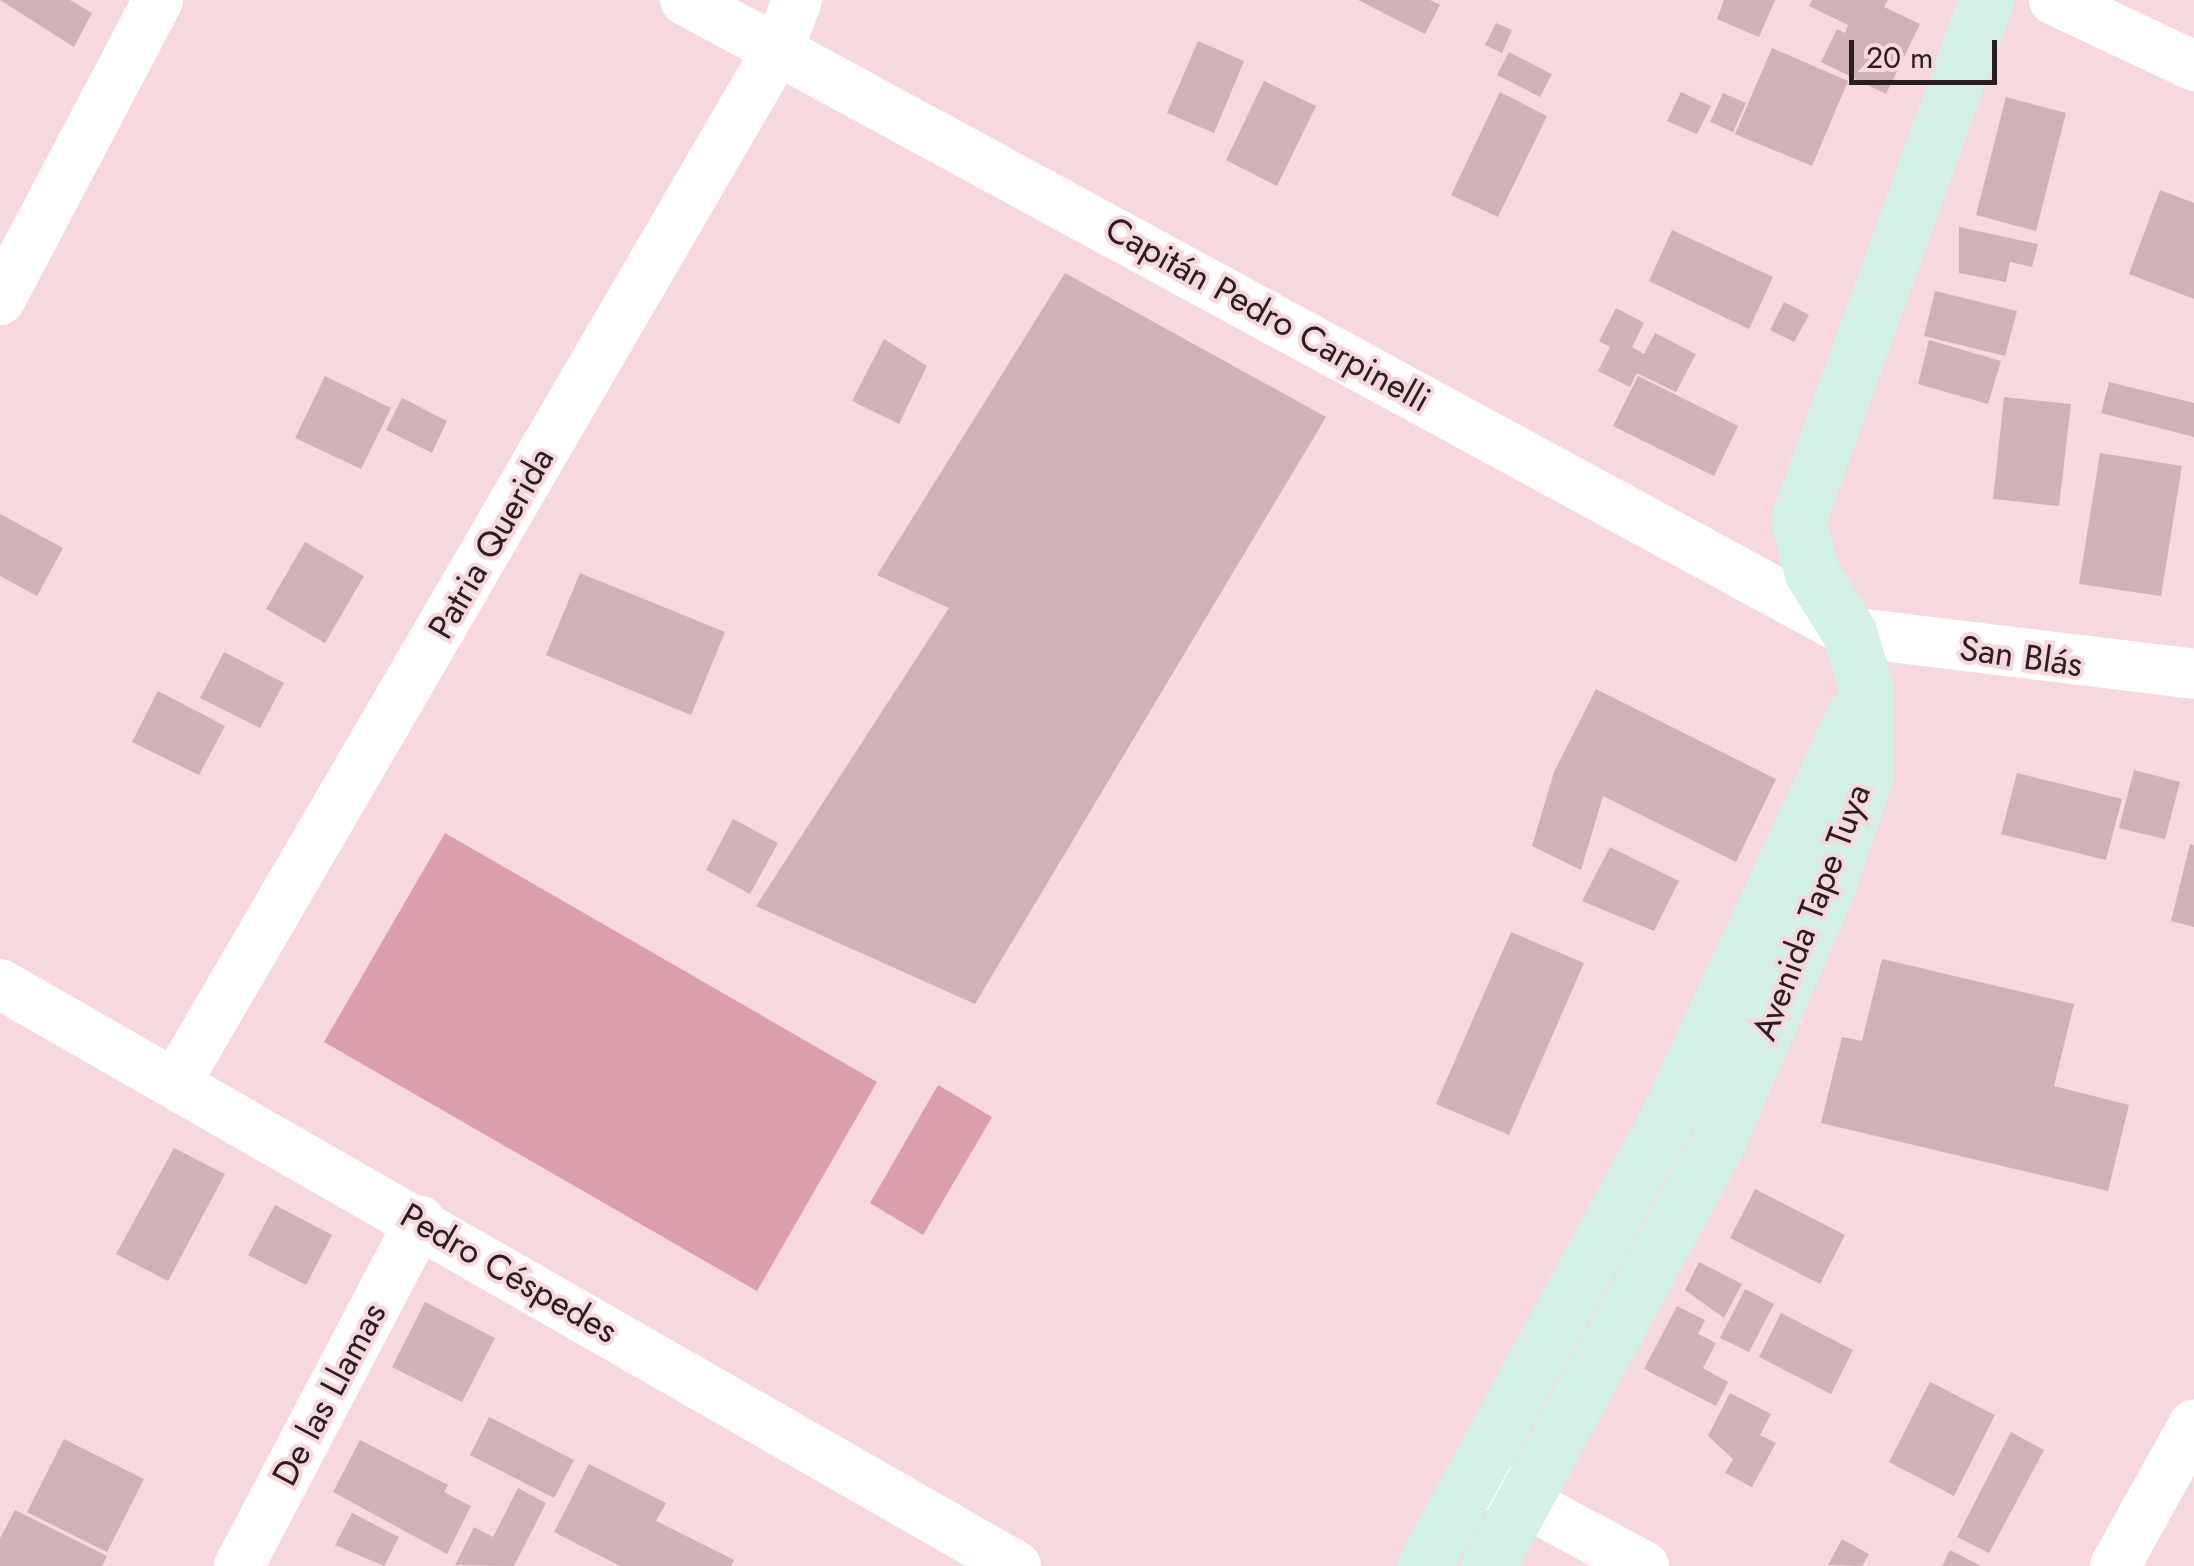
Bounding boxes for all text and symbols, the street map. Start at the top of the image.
scale bar [1854,20,2002,82]
text: 20 m [1866,36,1933,79]
street label: Capitán Pedro Carpinelli [1098,207,1438,421]
street label: Patria Querida [419,440,563,646]
street label: San Blás [1957,627,2085,685]
street label: Avenida Tape Tuya [1743,778,1879,1046]
street label: Pedro Céspedes [393,1194,625,1352]
street label: De las Llamas [263,1296,395,1492]

